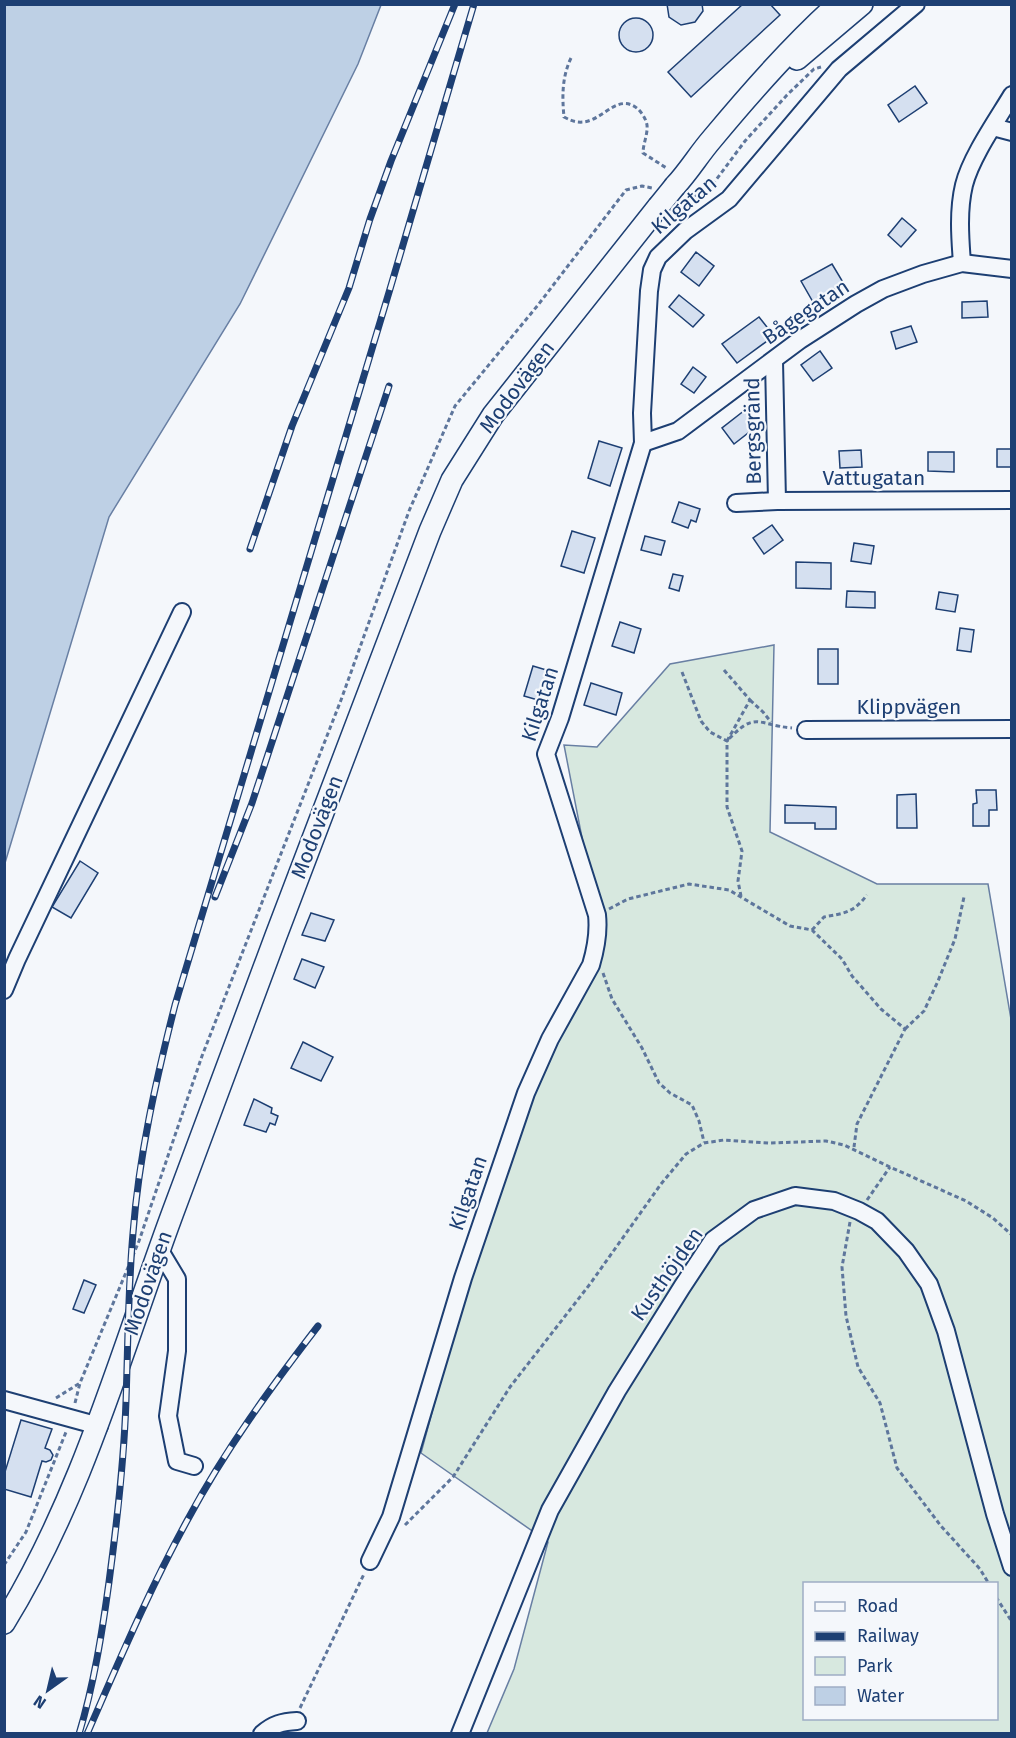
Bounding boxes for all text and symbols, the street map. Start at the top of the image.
street label: Kilgatan [646,170,722,240]
street label: Bågegatan [758,274,854,350]
street label: Modovägen [474,336,560,438]
street label: Bergsgränd [739,377,767,485]
street label: Vattugatan [823,465,925,491]
street label: Kilgatan [516,663,564,745]
street label: Klippvägen [857,694,961,720]
street label: Modovägen [285,772,349,882]
street label: Kilgatan [443,1152,493,1234]
street label: Kusthöjden [625,1222,709,1326]
street label: Modovägen [118,1227,178,1339]
legend [803,1582,998,1720]
text: Road [857,1595,899,1617]
text: Railway [857,1625,919,1647]
text: Park [857,1655,893,1677]
north arrow [18,1660,78,1720]
text: Water [857,1685,904,1707]
text: N [30,1691,50,1713]

